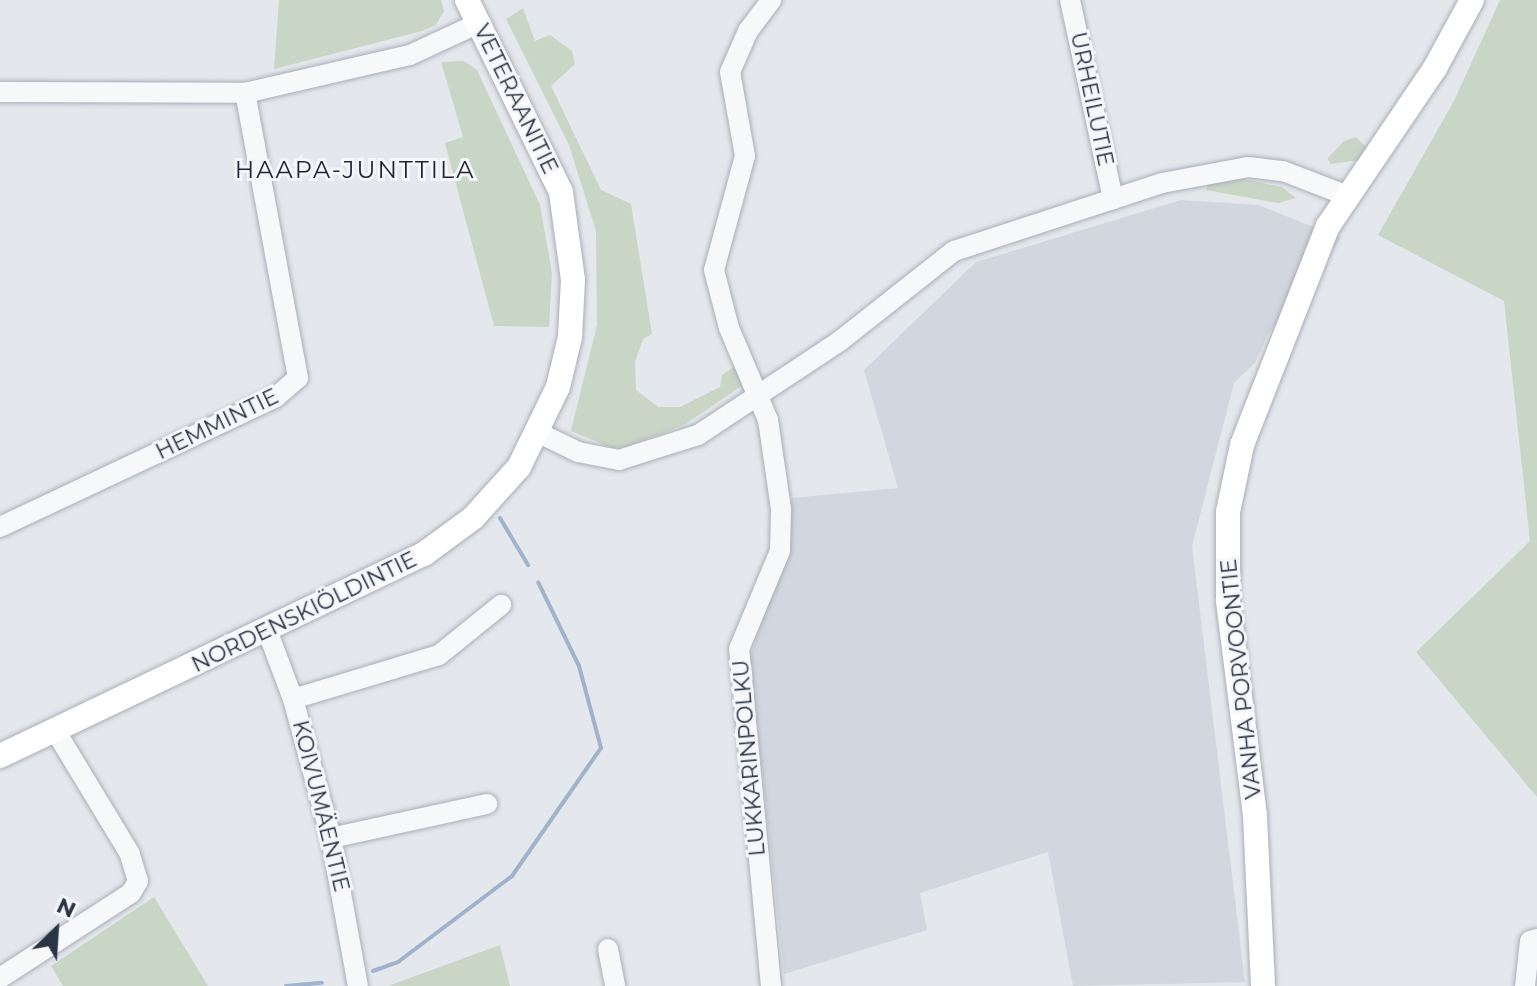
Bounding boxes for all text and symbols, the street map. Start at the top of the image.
street label: VETERAANITIE [468,20,564,178]
street label: URHEILUTIE [1065,30,1119,168]
district label: HAAPA-JUNTTILA [235,156,475,184]
street label: HEMMINTIE [151,383,283,465]
street label: NORDENSKIÖLDINTIE [187,546,421,678]
street label: VANHA PORVOONTIE [1215,558,1267,800]
street label: LUKKARINPOLKU [727,659,771,857]
street label: KOIVUMÄENTIE [287,718,355,894]
north arrow [16,890,96,970]
text: N [53,892,80,924]

